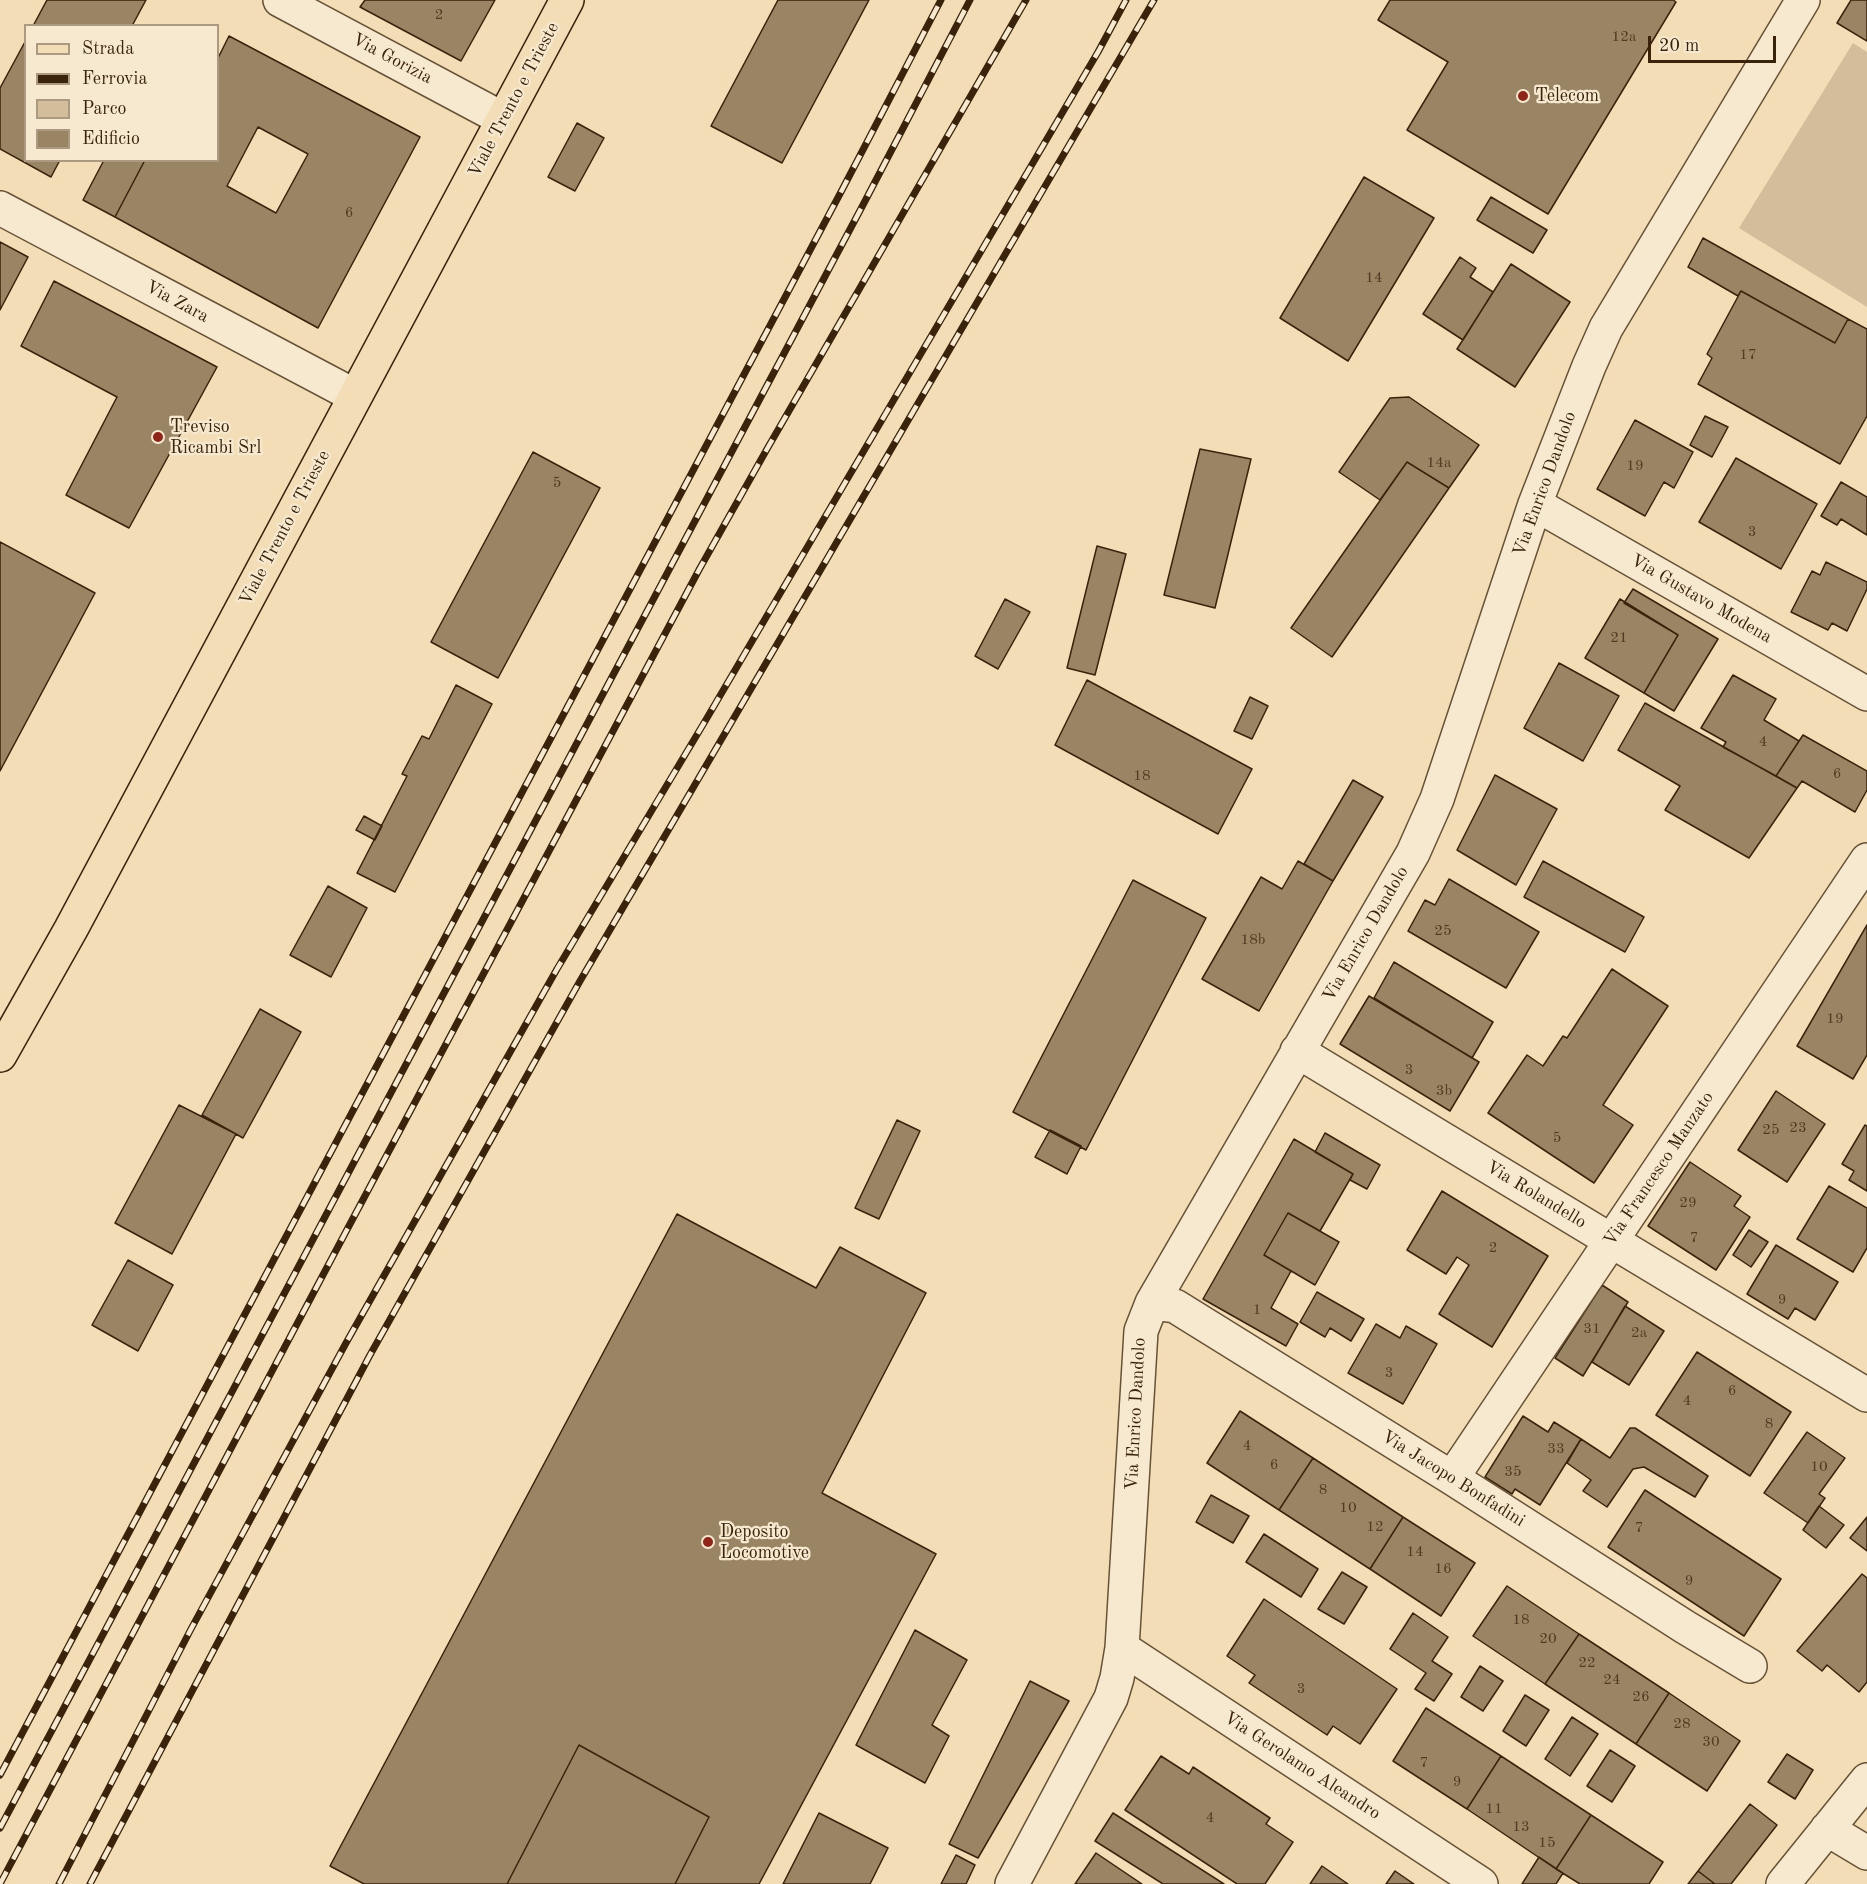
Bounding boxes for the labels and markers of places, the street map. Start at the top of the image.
place label: Telecom [1535,85,1599,107]
marker: Telecom [1516,89,1530,103]
place label: Treviso Ricambi Srl [170,416,261,458]
marker: Treviso Ricambi Srl [151,430,165,444]
place label: Deposito Locomotive [720,1521,809,1564]
marker: Deposito Locomotive [701,1535,715,1549]

